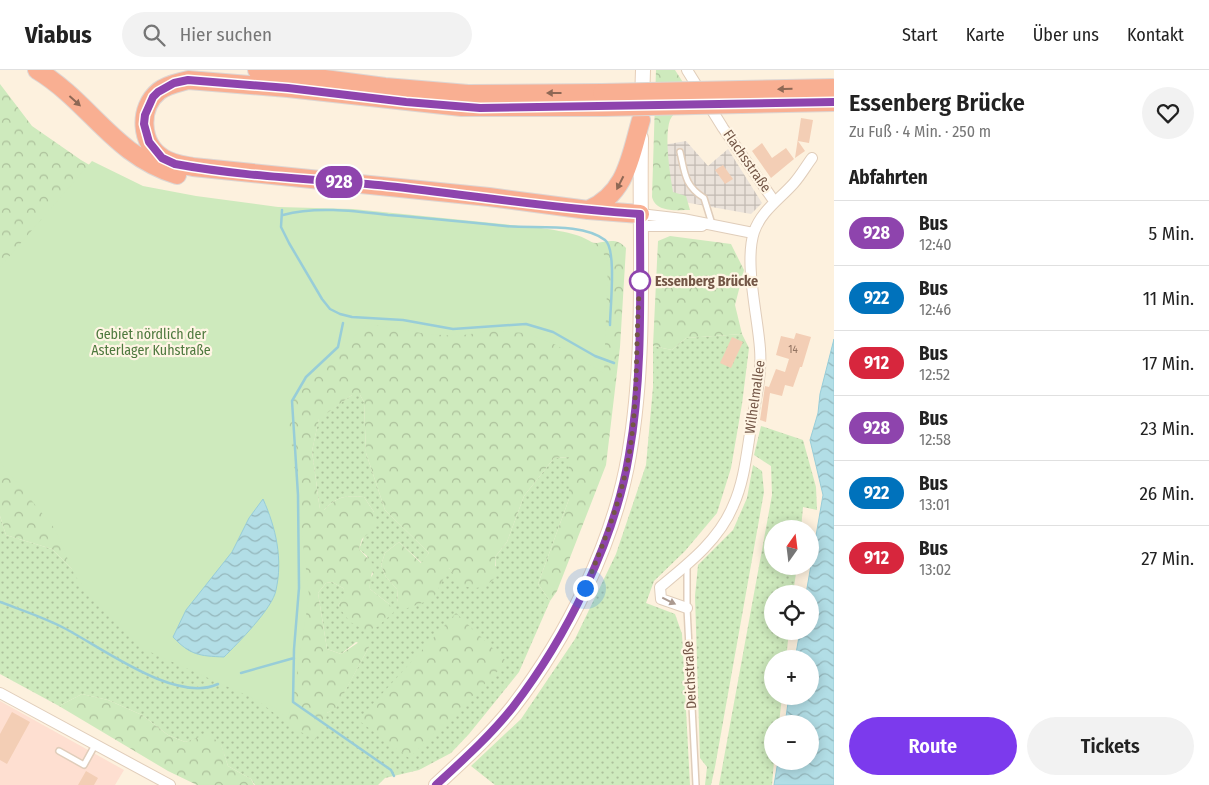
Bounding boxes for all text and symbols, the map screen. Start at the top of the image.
search box [122,12,472,57]
text: Viabus [25,21,92,49]
icon: search [140,21,168,49]
text: Hier suchen [180,23,272,46]
text: Start [902,24,938,46]
text: Karte [966,24,1005,46]
text: Über uns [1033,24,1099,46]
text: Kontakt [1127,24,1184,46]
one-way arrow [777,85,793,93]
button: heart [1142,87,1194,139]
one-way arrow [545,89,561,97]
text: Essenberg Brücke [849,89,1025,117]
one-way arrow [69,95,81,107]
text: Zu Fuß · 4 Min. · 250 m [849,122,991,141]
street label: Flachsstraße [719,127,775,195]
line badge: 928 [310,166,368,198]
text: Abfahrten [849,166,928,189]
text: 928 [326,171,352,193]
one-way arrow [616,175,624,190]
text: Bus [919,212,948,235]
text: 928 [863,222,890,244]
text: 5 Min. [1148,222,1194,245]
text: 12:40 [919,235,952,254]
marker: Essenberg Brücke [629,270,651,292]
place label: Essenberg Brücke [655,273,758,290]
text: Bus [919,277,948,300]
text: 922 [864,287,889,309]
text: 11 Min. [1143,287,1194,310]
text: 12:46 [919,300,951,319]
park label: Gebiet nördlich der Asterlager Kuhstraße [91,326,211,359]
text: Bus [919,342,948,365]
house number: 14 [788,343,798,356]
text: 912 [864,352,889,374]
text: 17 Min. [1142,352,1194,375]
street label: Wilhelmallee [741,359,769,435]
text: 12:52 [919,365,950,384]
text: Bus [919,407,948,430]
text: 928 [863,417,890,439]
text: 23 Min. [1140,417,1194,440]
text: 12:58 [919,430,951,449]
text: Bus [919,472,948,495]
text: 922 [864,482,889,504]
text: 26 Min. [1139,482,1194,505]
text: 13:01 [919,495,950,514]
north arrow [764,520,819,575]
map controls [764,520,819,770]
text: Bus [919,537,948,560]
text: 912 [864,547,889,569]
text: 27 Min. [1141,547,1194,570]
text: 13:02 [919,560,951,579]
your location [573,576,598,601]
button: locate [764,585,819,640]
one-way arrow [661,597,676,606]
street label: Deichstraße [680,640,700,710]
button: + [764,650,819,705]
button: − [764,715,819,770]
button: Route [849,717,1017,775]
button: Tickets [1027,717,1194,775]

